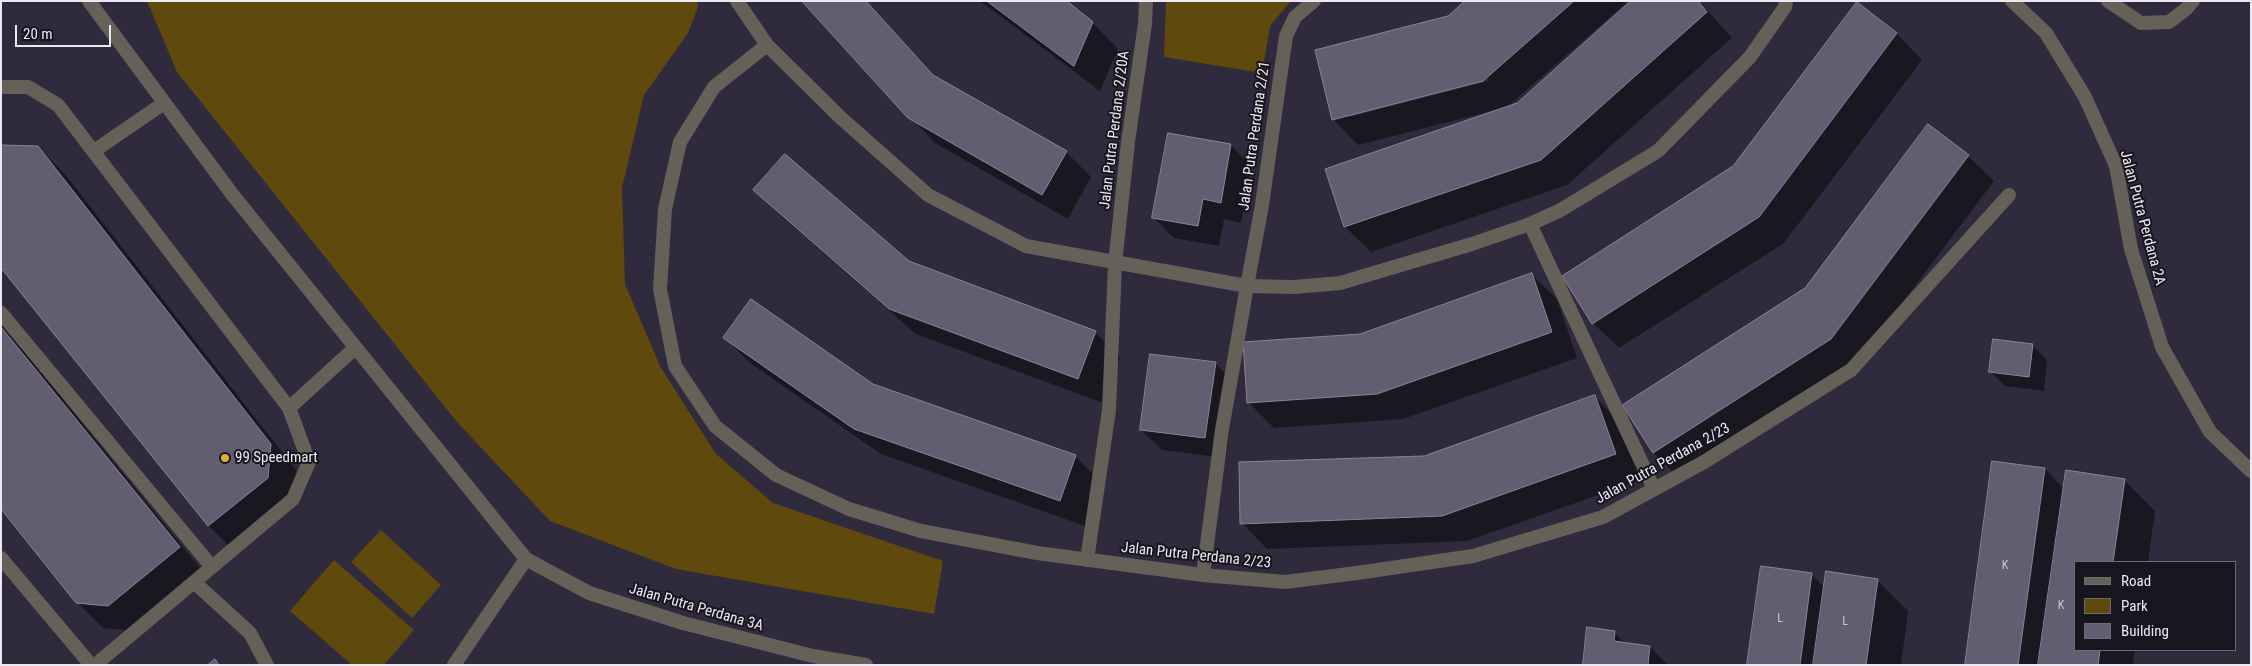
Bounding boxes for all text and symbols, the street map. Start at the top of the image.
scale bar [18,15,114,47]
text: 20 m [23,25,53,43]
street label: Jalan Putra Perdana 2/20A [1096,50,1134,210]
street label: Jalan Putra Perdana 2/21 [1236,60,1274,212]
street label: Jalan Putra Perdana 2A [2115,149,2169,287]
street label: Jalan Putra Perdana 2/23 [1593,420,1733,508]
place label: 99 Speedmart [235,449,318,467]
marker: 99 Speedmart [219,452,231,464]
street label: Jalan Putra Perdana 2/23 [1120,539,1272,573]
house number: K [2002,559,2008,573]
legend [2074,561,2237,651]
text: Road [2121,572,2151,590]
street label: Jalan Putra Perdana 3A [627,580,765,636]
text: Park [2121,597,2148,615]
house number: K [2058,599,2064,613]
house number: L [1777,612,1783,626]
house number: L [1842,615,1848,629]
text: Building [2121,622,2169,640]

